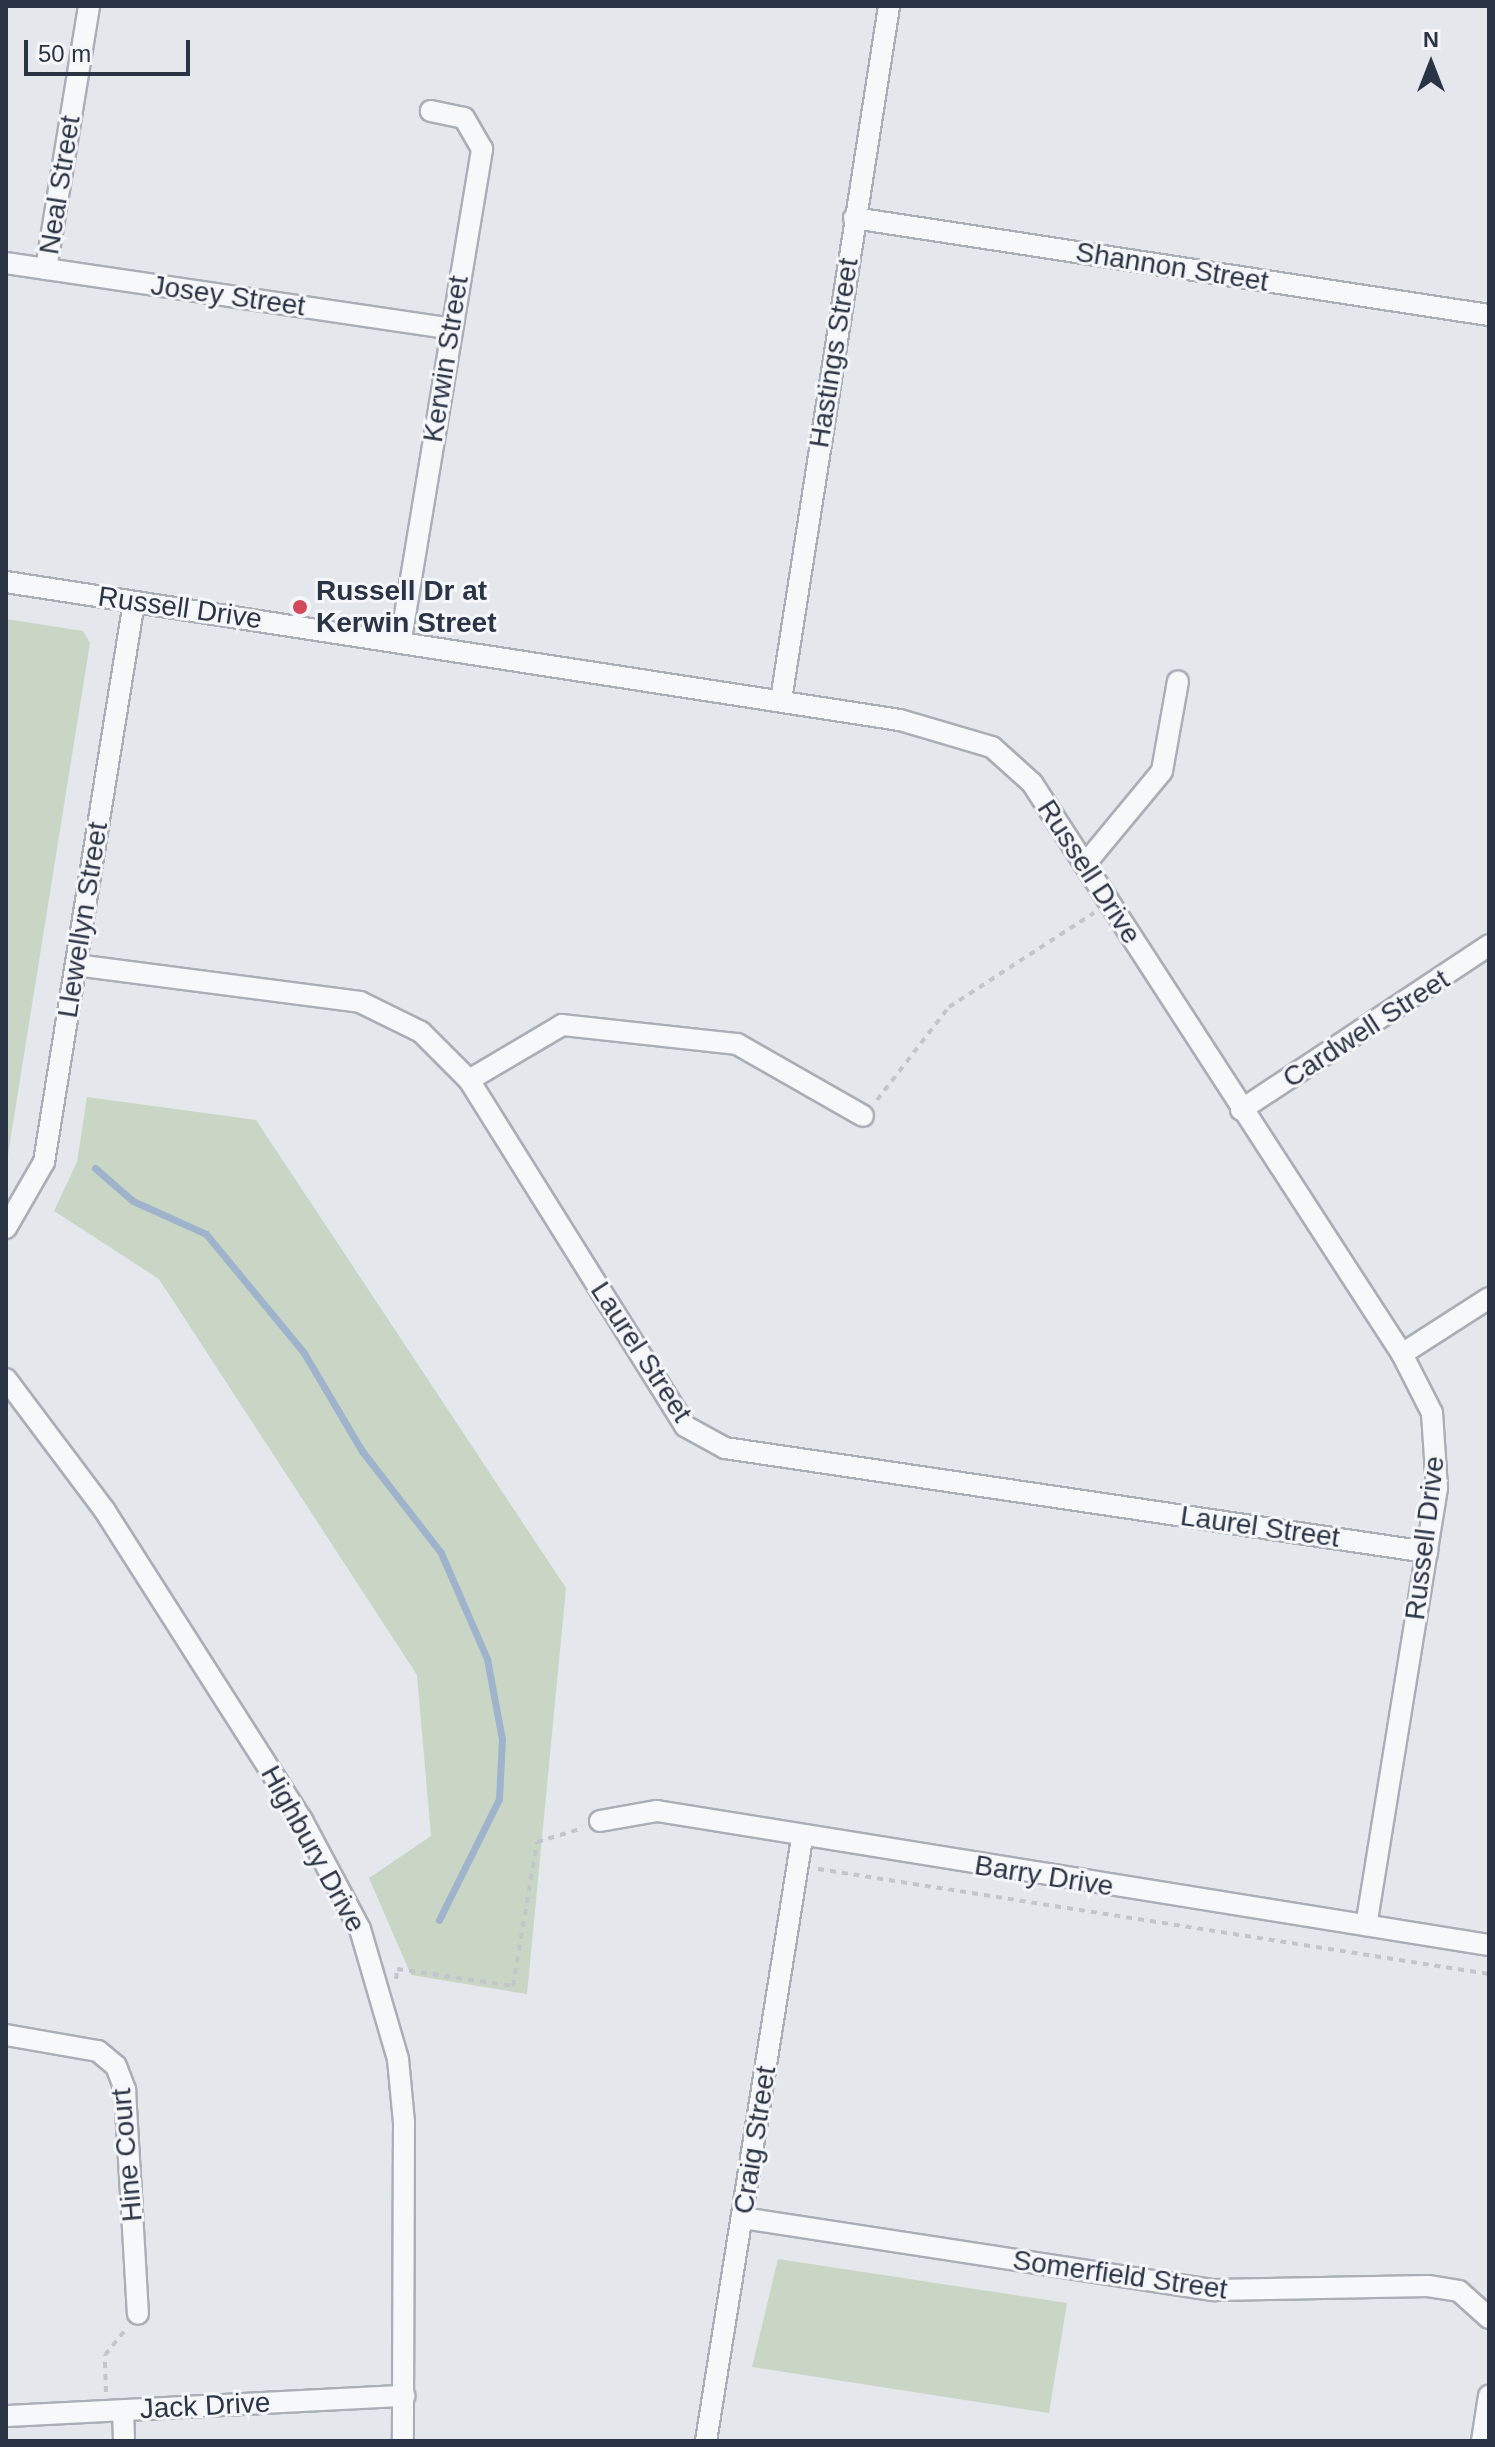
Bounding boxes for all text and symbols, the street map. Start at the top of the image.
scale bar [28,24,194,74]
north arrow [1391,24,1471,104]
text: N [1423,27,1439,52]
text: 50 m [38,40,91,67]
street label: Neal Street [32,113,88,257]
street label: Shannon Street [1073,235,1271,299]
street label: Hastings Street [802,256,866,450]
street label: Josey Street [149,269,307,323]
street label: Kerwin Street [416,273,476,445]
place label: Russell Dr at Kerwin Street [316,574,496,640]
street label: Russell Drive [96,580,264,636]
marker: Russell Dr at Kerwin Street [291,598,309,616]
street label: Russell Drive [1030,794,1148,950]
street label: Llewellyn Street [51,820,115,1020]
street label: Cardwell Street [1277,963,1455,1095]
street label: Laurel Street [583,1276,699,1428]
street label: Russell Drive [1398,1454,1452,1622]
street label: Laurel Street [1178,1499,1342,1555]
street label: Highbury Drive [253,1760,373,1938]
street label: Barry Drive [972,1848,1116,1904]
street label: Craig Street [727,2064,783,2216]
street label: Hine Court [104,2087,150,2223]
street label: Somerfield Street [1011,2243,1229,2307]
street label: Jack Drive [139,2386,271,2426]

